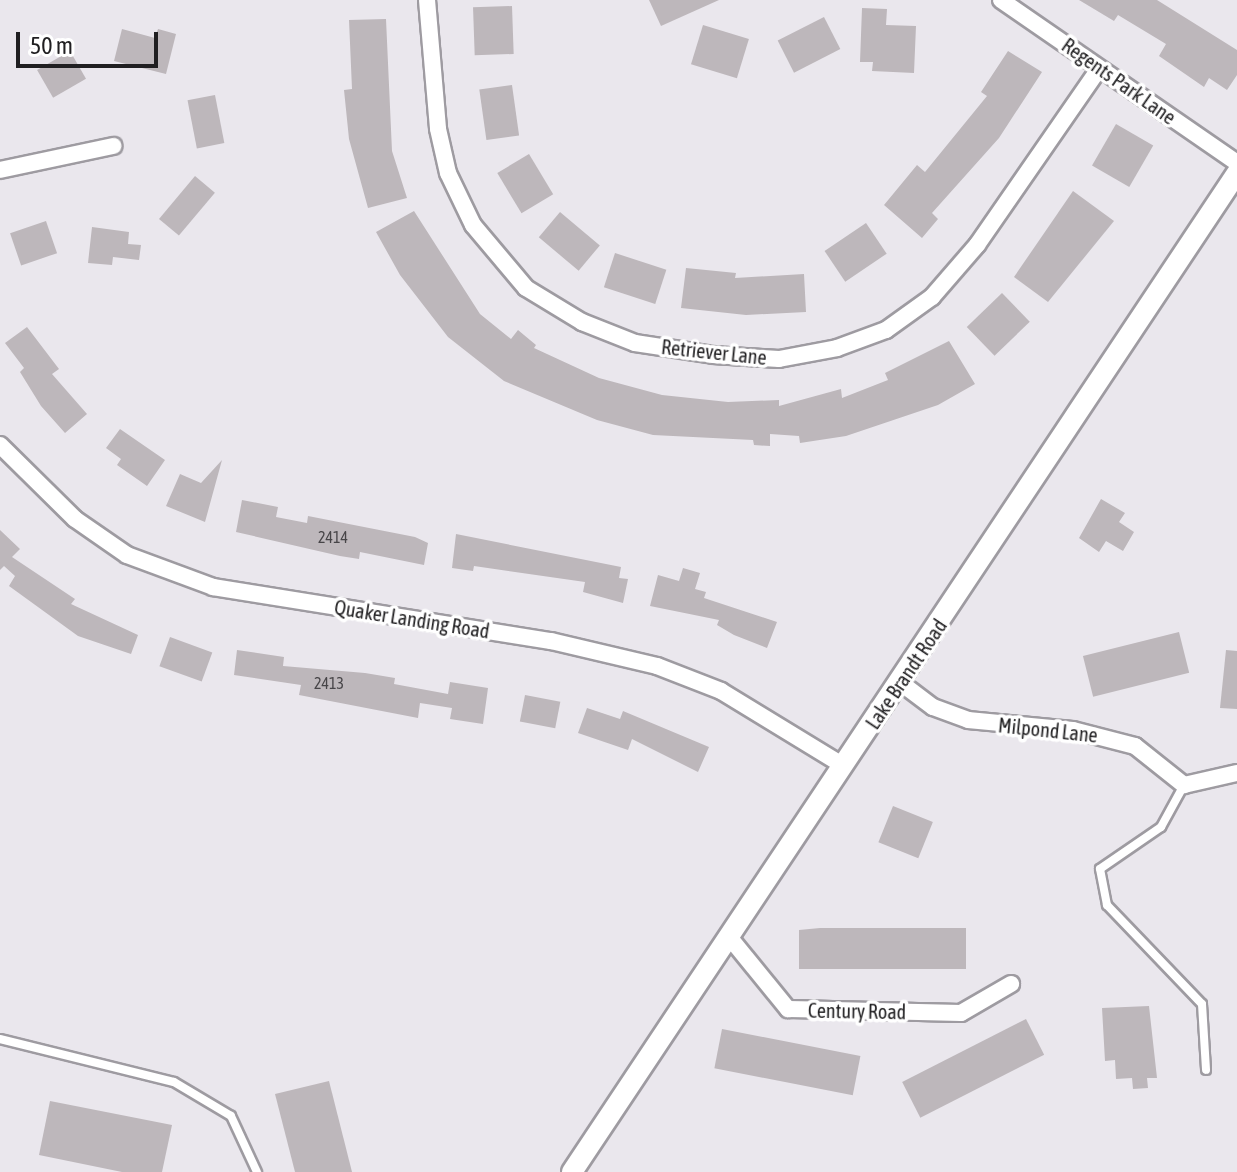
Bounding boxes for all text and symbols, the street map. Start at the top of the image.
scale bar [20,16,162,66]
text: 50 m [30,32,73,59]
street label: Regents Park Lane [1057,33,1181,129]
street label: Retriever Lane [660,335,768,369]
house number: 2414 [318,527,348,547]
street label: Quaker Landing Road [333,595,491,643]
street label: Lake Brandt Road [860,614,952,734]
house number: 2413 [314,673,344,693]
street label: Milpond Lane [997,713,1099,747]
street label: Century Road [808,998,906,1024]

